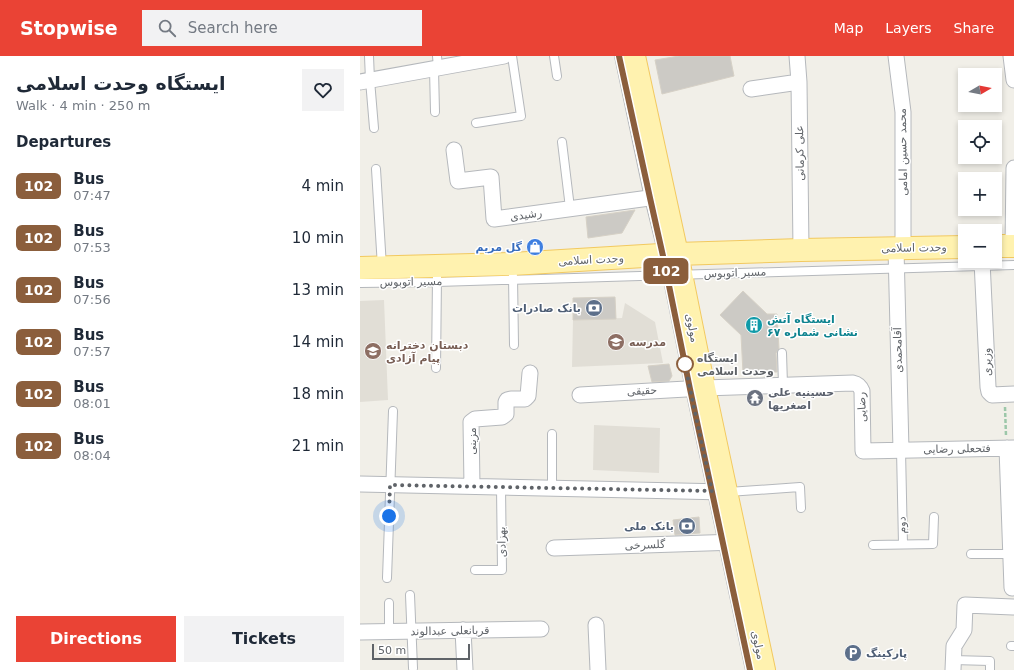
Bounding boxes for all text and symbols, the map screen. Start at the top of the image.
search box [142,10,422,46]
text: Stopwise [20,17,118,39]
icon: search [156,17,178,39]
text: Search here [188,19,278,37]
text: Map [834,20,863,36]
text: Layers [885,20,932,36]
text: Share [954,20,994,36]
north arrow [958,68,1002,112]
map controls [958,68,1002,268]
button: heart [302,69,344,111]
text: ایستگاه وحدت اسلامی [16,72,226,94]
text: Walk · 4 min · 250 m [16,98,150,113]
street label: محمد حسین امامی [896,108,910,196]
button: locate [958,120,1002,164]
street label: علی کرمانی [793,125,807,181]
text: Departures [16,133,111,151]
text: Bus [73,170,104,188]
button: + [958,172,1002,216]
text: 4 min [301,177,344,195]
text: 102 [24,178,53,194]
text: 07:47 [73,188,111,203]
street label: رشیدی [509,206,543,224]
text: Bus [73,222,104,240]
button: − [958,224,1002,268]
text: 10 min [292,229,344,247]
text: 102 [24,230,53,246]
shop icon: گل مریم [525,237,545,257]
text: 07:53 [73,240,111,255]
place label: گل مریم [476,241,523,254]
street label: وحدت اسلامی [881,241,947,255]
street label: وحدت اسلامی [558,252,624,268]
line badge: 102 [643,258,689,284]
text: 102 [651,263,681,279]
street label: مسیر اتوبوس [704,265,767,281]
text: Bus [73,274,104,292]
street label: مسیر اتوبوس [380,275,442,289]
text: 13 min [292,281,344,299]
text: 102 [24,282,53,298]
text: 07:56 [73,292,111,307]
bank icon: بانک صادرات [584,298,604,318]
place label: بانک صادرات [512,302,581,315]
street label: مولوی [683,312,701,344]
place label: ایستگاه آتش نشانی شماره ۶۷ [767,312,858,339]
building icon: ایستگاه آتش نشانی شماره ۶۷ [744,315,764,335]
text: Bus [73,326,104,344]
street label: آقامحمدی [890,326,905,373]
school or university icon: مدرسه [606,332,626,352]
text: 14 min [292,333,344,351]
text: 102 [24,334,53,350]
place label: مدرسه [629,336,666,349]
place label: دبستان دخترانه پیام آزادی [386,339,469,365]
school or university icon: دبستان دخترانه پیام آزادی [363,341,383,361]
text: 07:57 [73,344,111,359]
street label: وزیری [980,348,994,376]
place label: ایستگاه وحدت اسلامی [697,352,774,378]
marker: ایستگاه وحدت اسلامی [676,355,694,373]
text: Bus [73,378,104,396]
street label: حقیقی [626,384,658,398]
text: 18 min [292,385,344,403]
text: 102 [24,386,53,402]
place label: حسینیه علی اصغریها [768,386,834,412]
temple icon: حسینیه علی اصغریها [745,388,765,408]
street label: رضایی [855,392,869,422]
text: 08:01 [73,396,111,411]
street label: مزینی [466,427,479,455]
text: Bus [73,430,104,448]
text: 21 min [292,437,344,455]
text: 102 [24,438,53,454]
street label: فتحعلی رضایی [923,442,991,456]
text: 08:04 [73,448,111,463]
your location [379,506,399,526]
bank icon: بانک ملی [677,516,697,536]
street label: دوم [895,516,909,534]
place label: بانک ملی [624,520,674,533]
street label: بهزادی [495,527,509,557]
street label: گلسرخی [624,538,666,552]
button: Directions [16,616,176,662]
button: Tickets [184,616,344,662]
street label: قربانعلی عبدالوند [410,624,490,638]
street label: مولوی [749,629,767,661]
scale bar [372,642,470,661]
parking icon: پارکینگ [843,643,863,663]
text: 50 m [378,644,406,657]
place label: پارکینگ [866,646,907,660]

